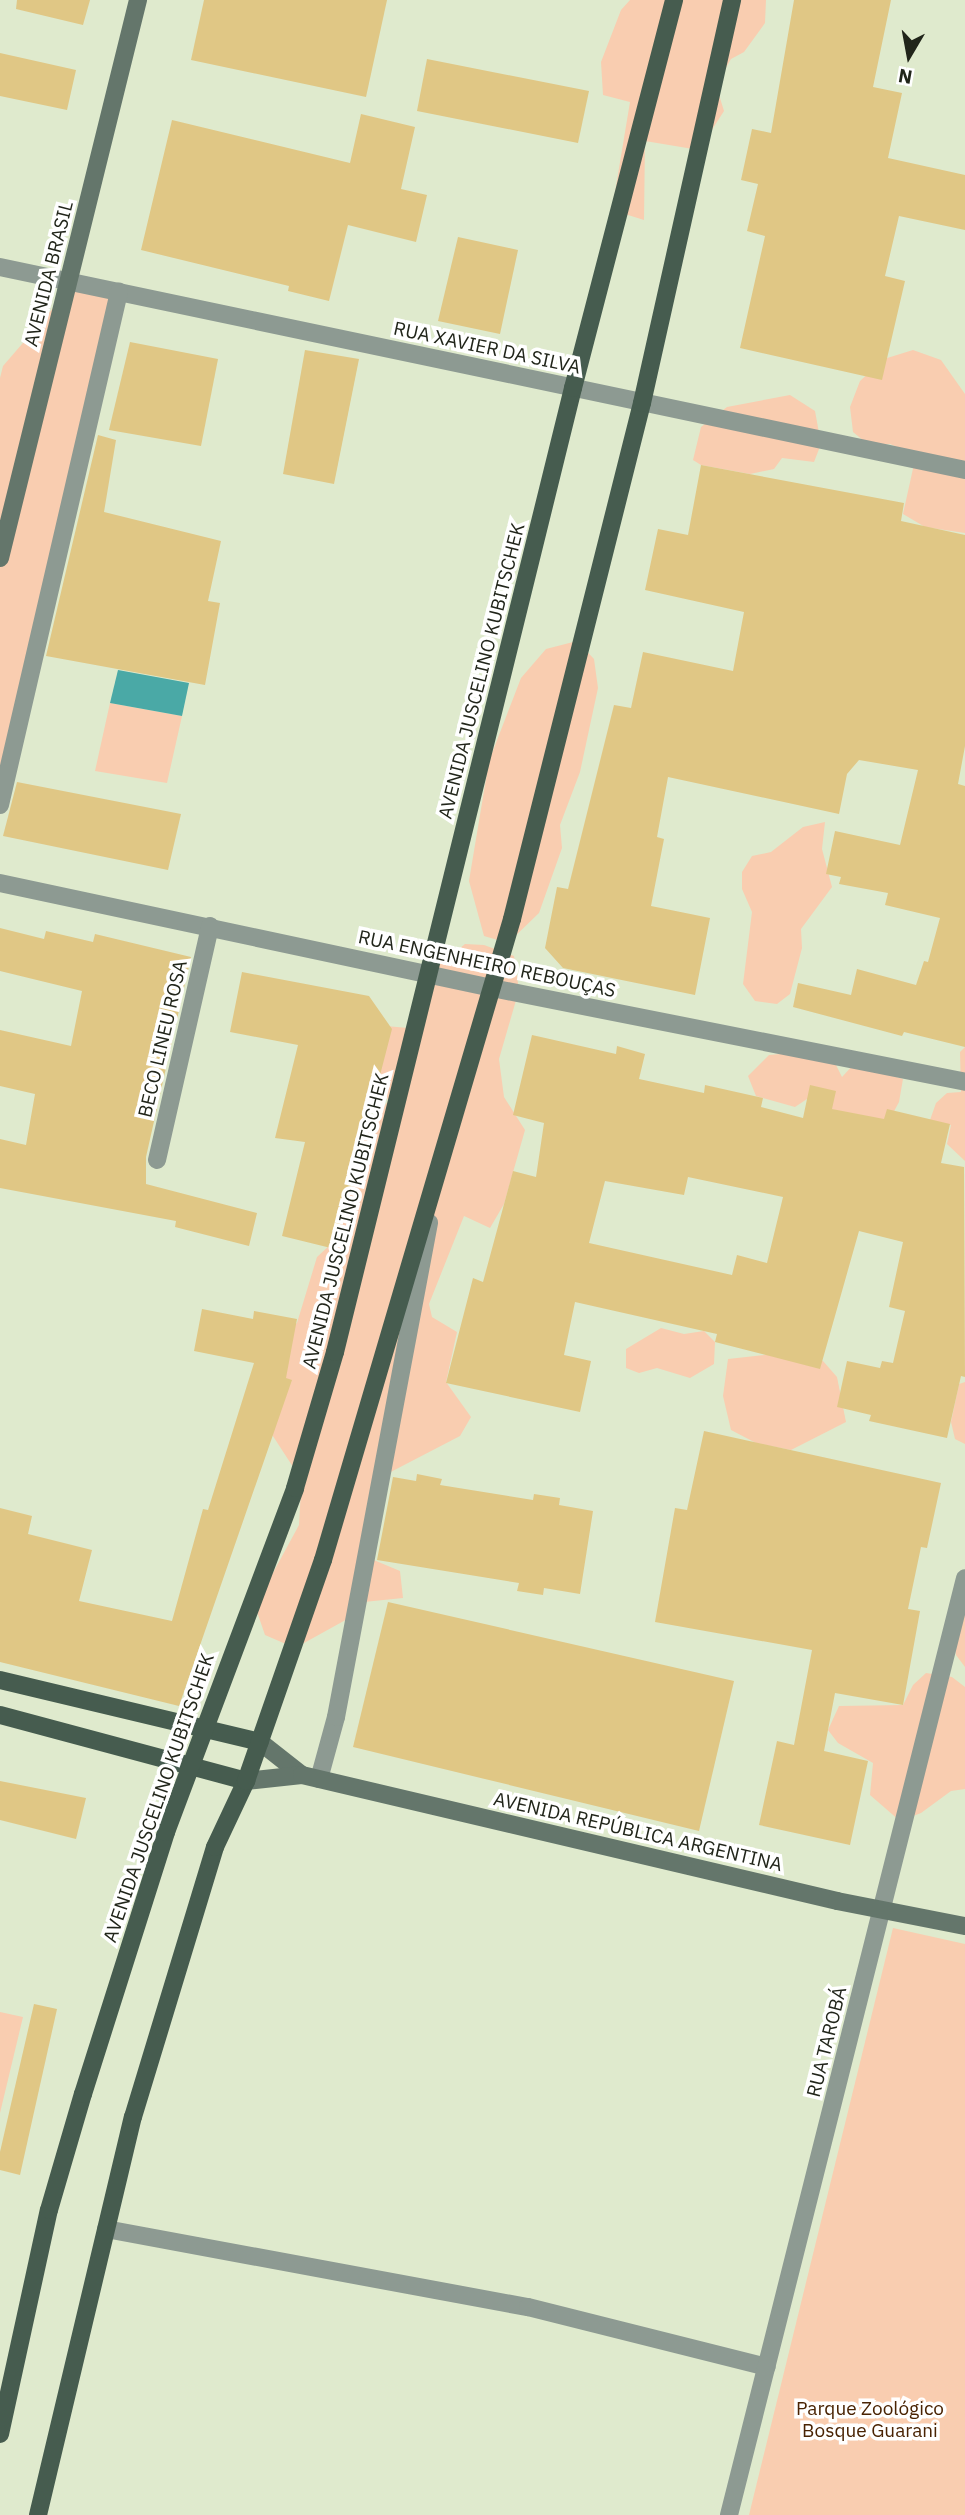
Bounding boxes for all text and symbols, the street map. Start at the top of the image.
north arrow [874,21,944,91]
text: N [896,64,914,90]
street label: AVENIDA BRASIL [20,199,78,349]
street label: RUA XAVIER DA SILVA [392,317,582,379]
street label: AVENIDA JUSCELINO KUBITSCHEK [434,521,530,821]
street label: RUA ENGENHEIRO REBOUÇAS [356,926,618,1002]
street label: BECO LINEU ROSA [134,958,192,1120]
street label: AVENIDA JUSCELINO KUBITSCHEK [298,1071,394,1371]
street label: AVENIDA JUSCELINO KUBITSCHEK [99,1651,219,1945]
street label: AVENIDA REPÚBLICA ARGENTINA [491,1788,785,1876]
street label: RUA TAROBÁ [802,1984,852,2100]
park label: Parque Zoológico Bosque Guarani [796,2398,944,2442]

